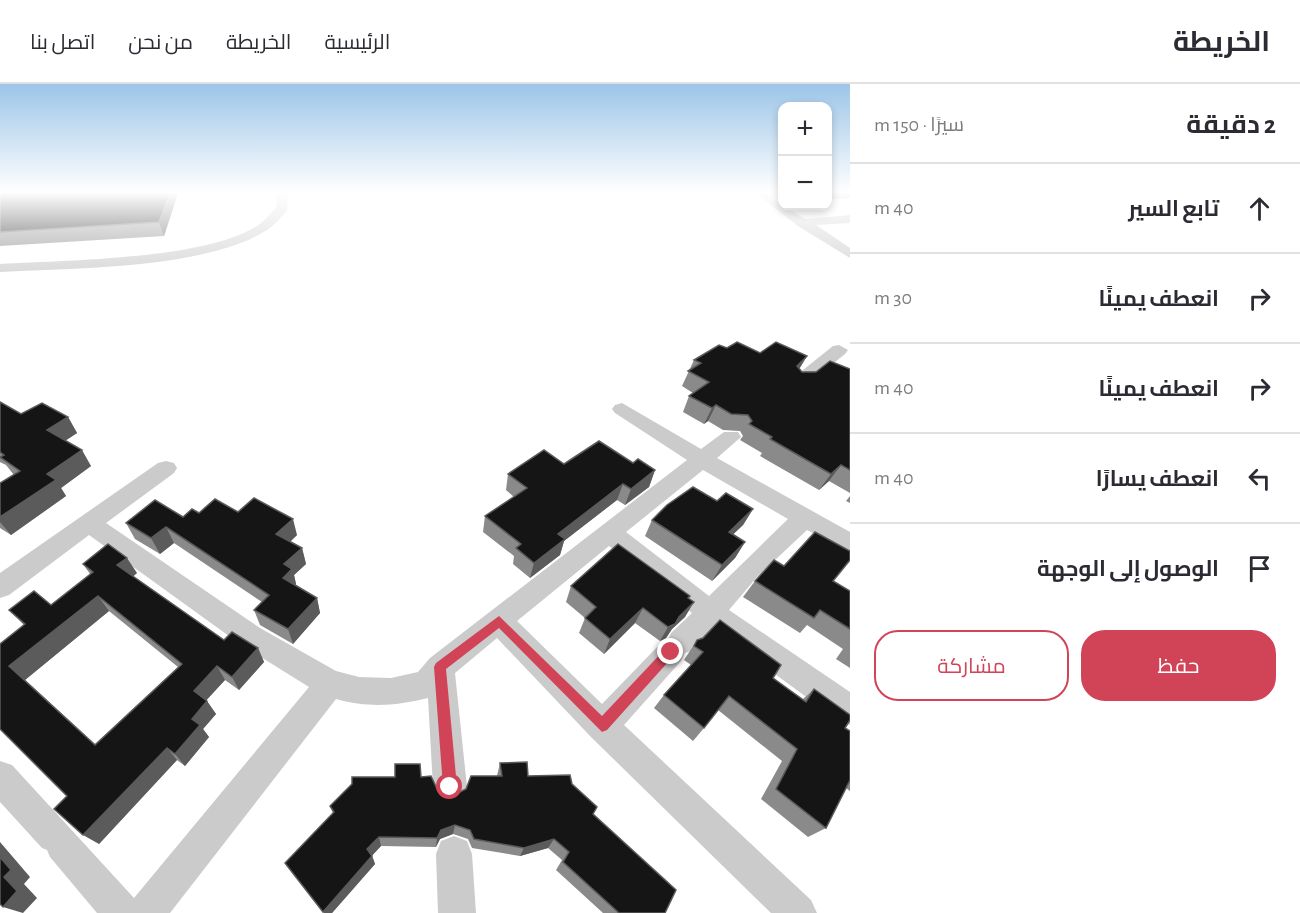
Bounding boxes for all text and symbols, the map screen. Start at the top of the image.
text: الخريطة [1173,29,1270,57]
text: اتصل بنا [30,32,95,53]
text: من نحن [128,32,193,53]
text: الخريطة [226,32,291,53]
text: الرئيسية [324,32,390,53]
map controls [778,102,832,210]
button: + [778,102,832,156]
text: 2 دقيقة [1186,112,1276,138]
text: سيرًا · 150 m [874,115,964,135]
button: − [778,156,832,210]
icon: ahead [1243,192,1276,225]
text: 40 m [874,198,914,218]
text: تابع السير [1128,198,1219,220]
icon: right [1243,282,1276,315]
text: 30 m [874,288,912,308]
text: انعطف يمينًا [1098,288,1219,310]
icon: right [1243,372,1276,405]
text: 40 m [874,378,914,398]
text: انعطف يمينًا [1098,378,1219,400]
icon: left [1243,462,1276,495]
text: 40 m [874,468,914,488]
text: انعطف يسارًا [1096,468,1219,490]
icon: arrive [1243,552,1276,585]
text: الوصول إلى الوجهة [1037,558,1219,580]
button: مشاركة [874,630,1069,701]
button: حفظ [1081,630,1276,701]
route end [657,638,683,664]
route start [436,773,462,799]

